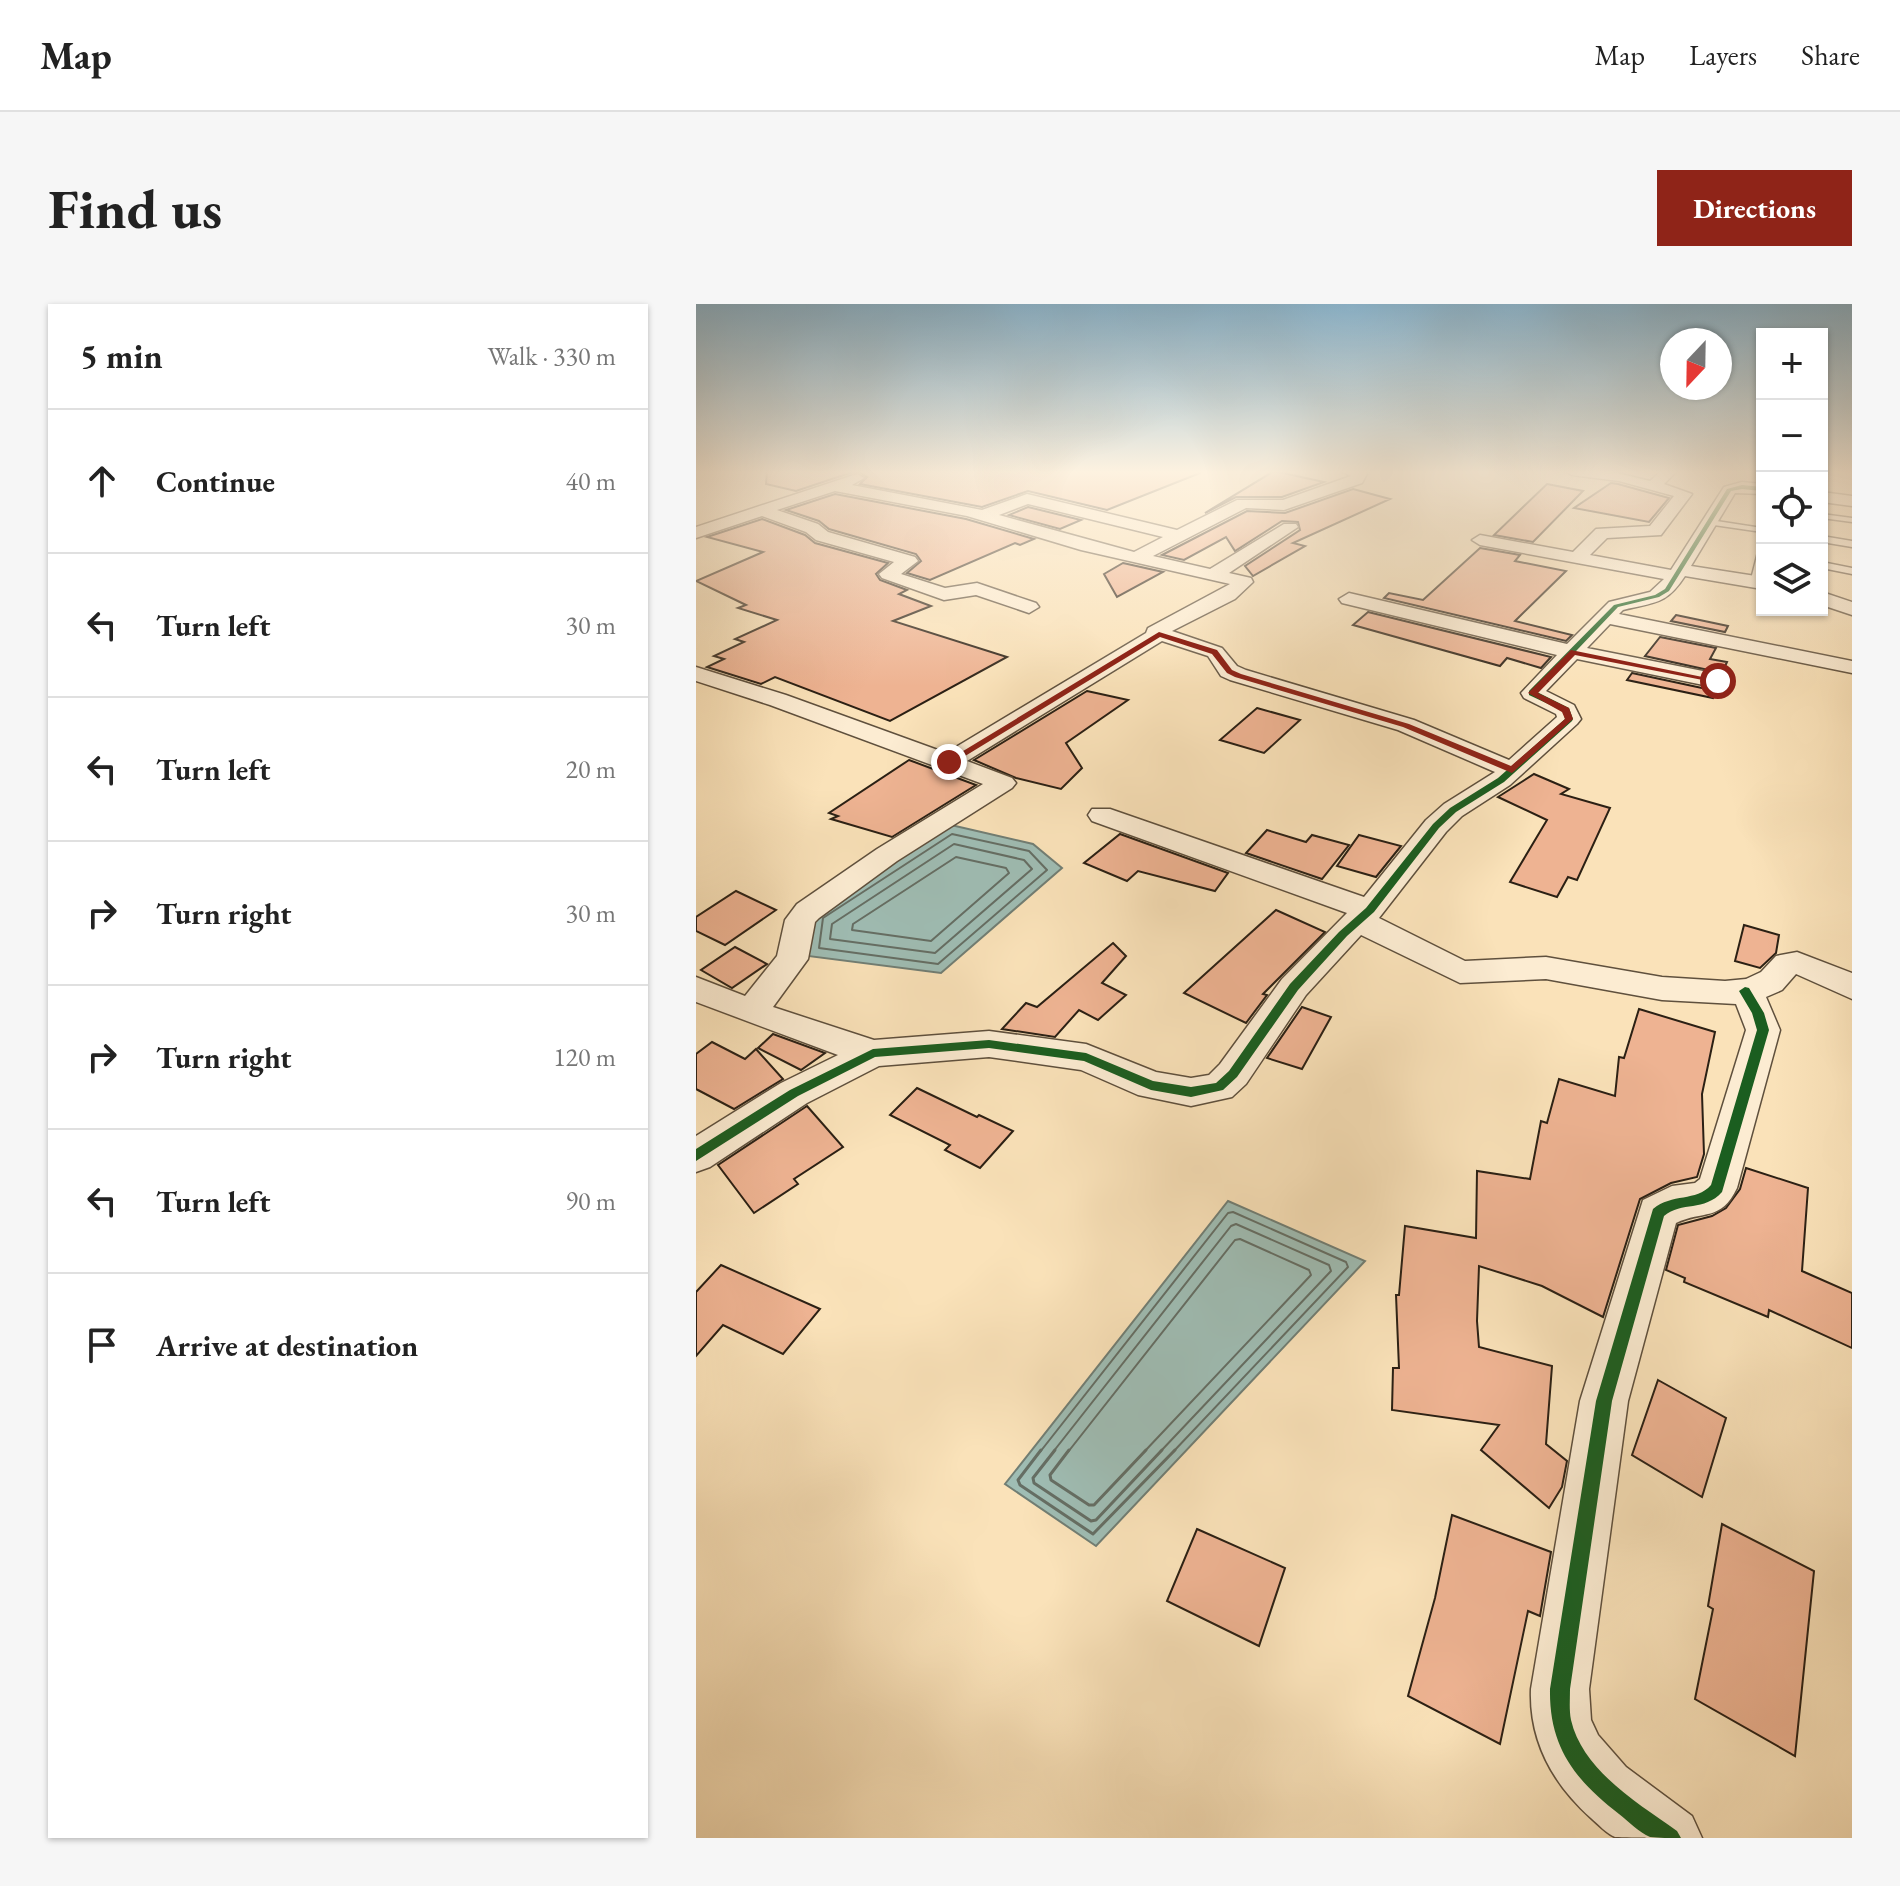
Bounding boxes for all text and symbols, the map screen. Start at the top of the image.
text: Map [40,31,112,80]
text: Map [1595,37,1645,73]
text: Layers [1689,37,1757,73]
text: Share [1801,37,1860,73]
button: Directions [1657,170,1852,246]
text: Find us [48,172,222,245]
north arrow [1660,328,1732,400]
map controls [1756,328,1828,616]
button: + [1756,328,1828,400]
text: 5 min [80,334,163,378]
text: Walk · 330 m [488,339,616,373]
button: − [1756,400,1828,472]
icon: ahead [80,459,124,503]
text: Continue [156,462,275,501]
text: 40 m [566,464,616,498]
button: locate [1756,472,1828,544]
button: layers [1756,544,1828,616]
icon: left [80,603,124,647]
text: Turn left [156,606,270,645]
text: 30 m [566,608,616,642]
route start [1700,663,1736,699]
route end [931,744,967,780]
icon: left [80,747,124,791]
text: Turn left [156,750,270,789]
text: 20 m [566,752,616,786]
icon: right [80,891,124,935]
text: Turn right [156,894,292,933]
text: 30 m [566,896,616,930]
icon: right [80,1035,124,1079]
text: Turn right [156,1038,292,1077]
text: 120 m [553,1040,616,1074]
icon: left [80,1179,124,1223]
text: Turn left [156,1182,270,1221]
text: 90 m [566,1184,616,1218]
icon: arrive [80,1323,124,1367]
text: Arrive at destination [156,1326,418,1365]

